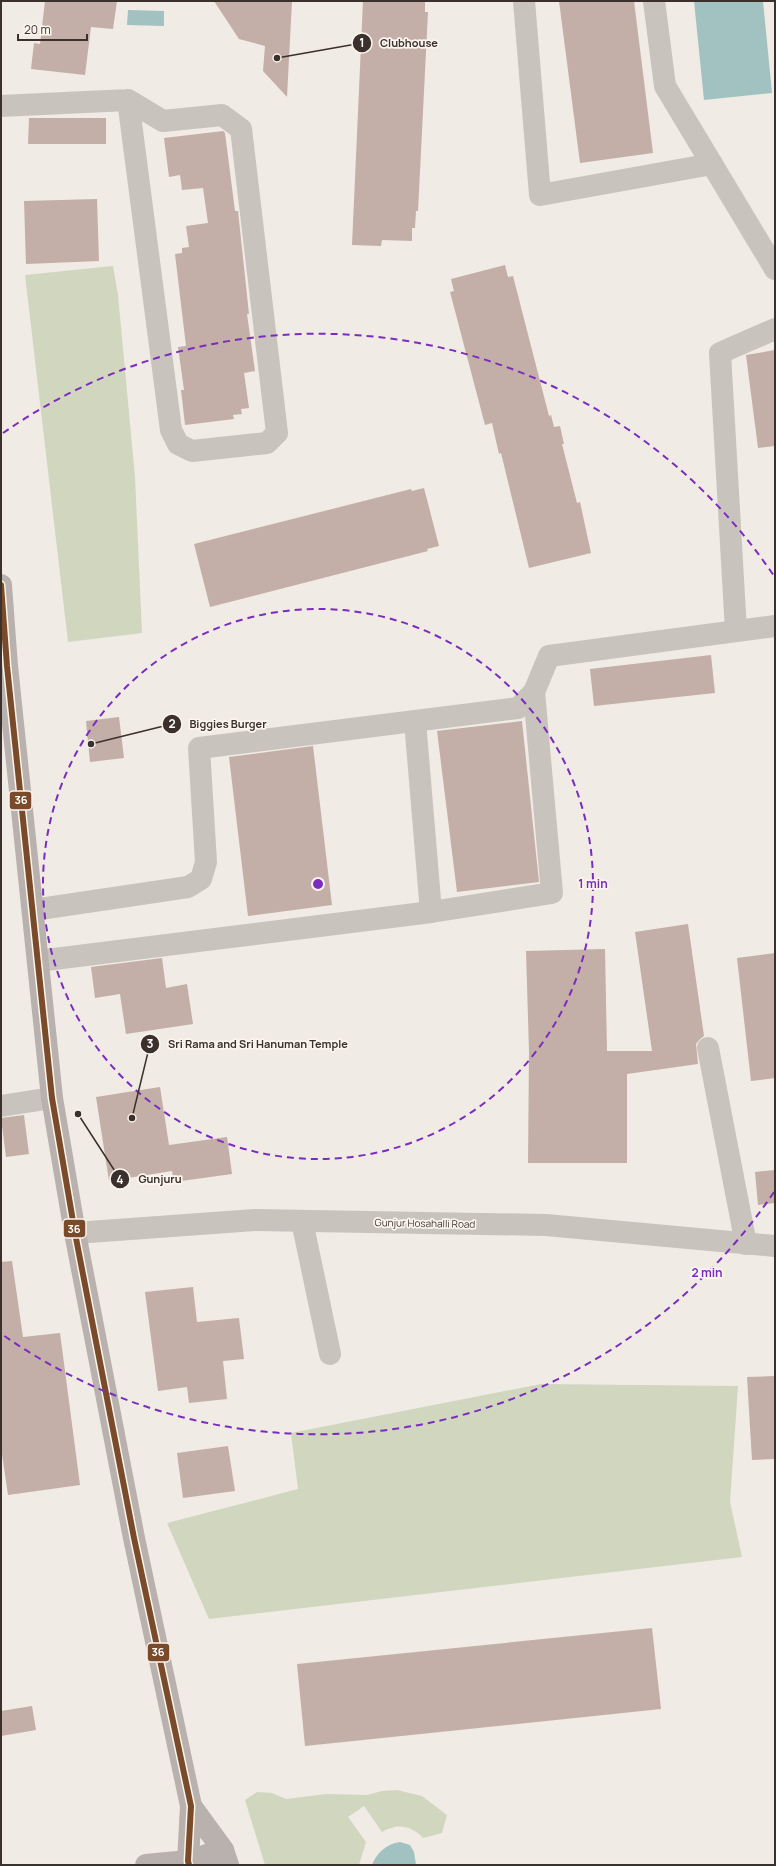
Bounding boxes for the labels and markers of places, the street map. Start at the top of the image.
callout: Clubhouse [352,31,446,54]
callout: Biggies Burger [162,713,275,736]
centre of rings [311,877,325,891]
callout: Sri Rama and Sri Hanuman Temple [140,1033,356,1056]
callout: Gunjuru [110,1168,189,1191]

